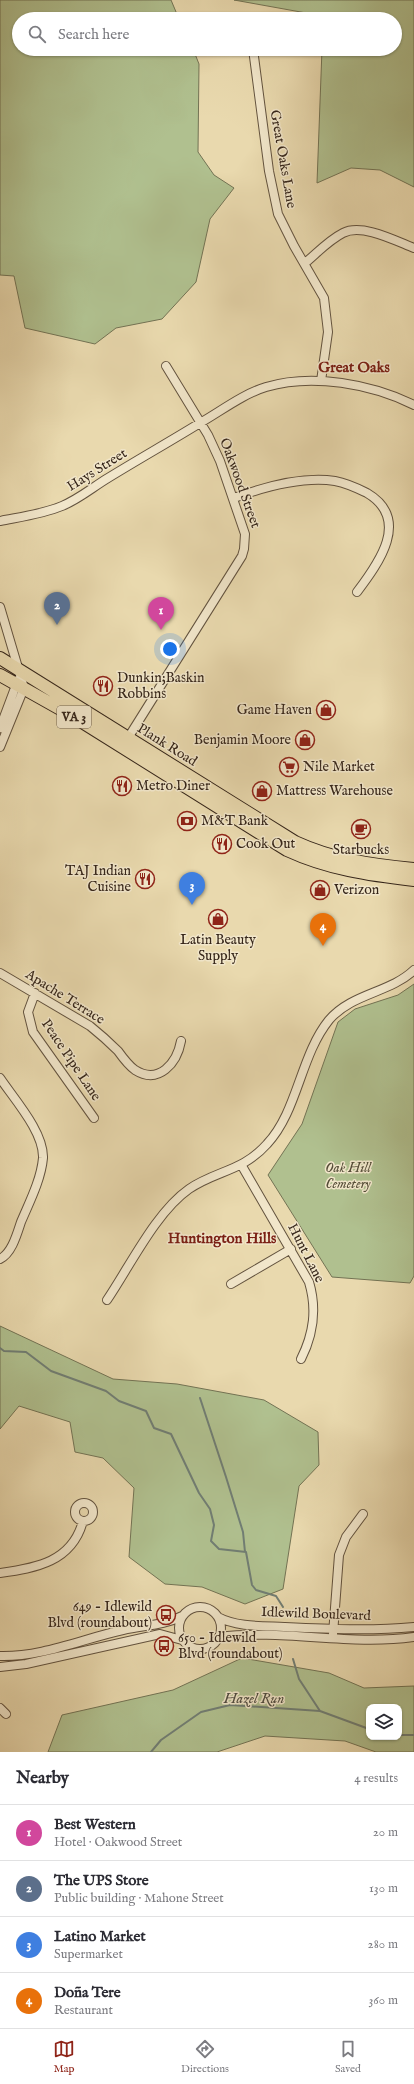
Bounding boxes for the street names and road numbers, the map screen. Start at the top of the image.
street label: Great Oaks Lane [265,108,301,210]
street label: Oakwood Street [215,435,265,531]
street label: Hays Street [64,444,131,496]
road number: VA 3 [57,706,91,728]
street label: Plank Road [134,719,201,771]
street label: Apache Terrace [21,965,108,1029]
street label: Peace Pipe Lane [37,1016,105,1105]
street label: Hunt Lane [283,1220,329,1286]
street label: Idlewild Boulevard [261,1603,372,1625]

